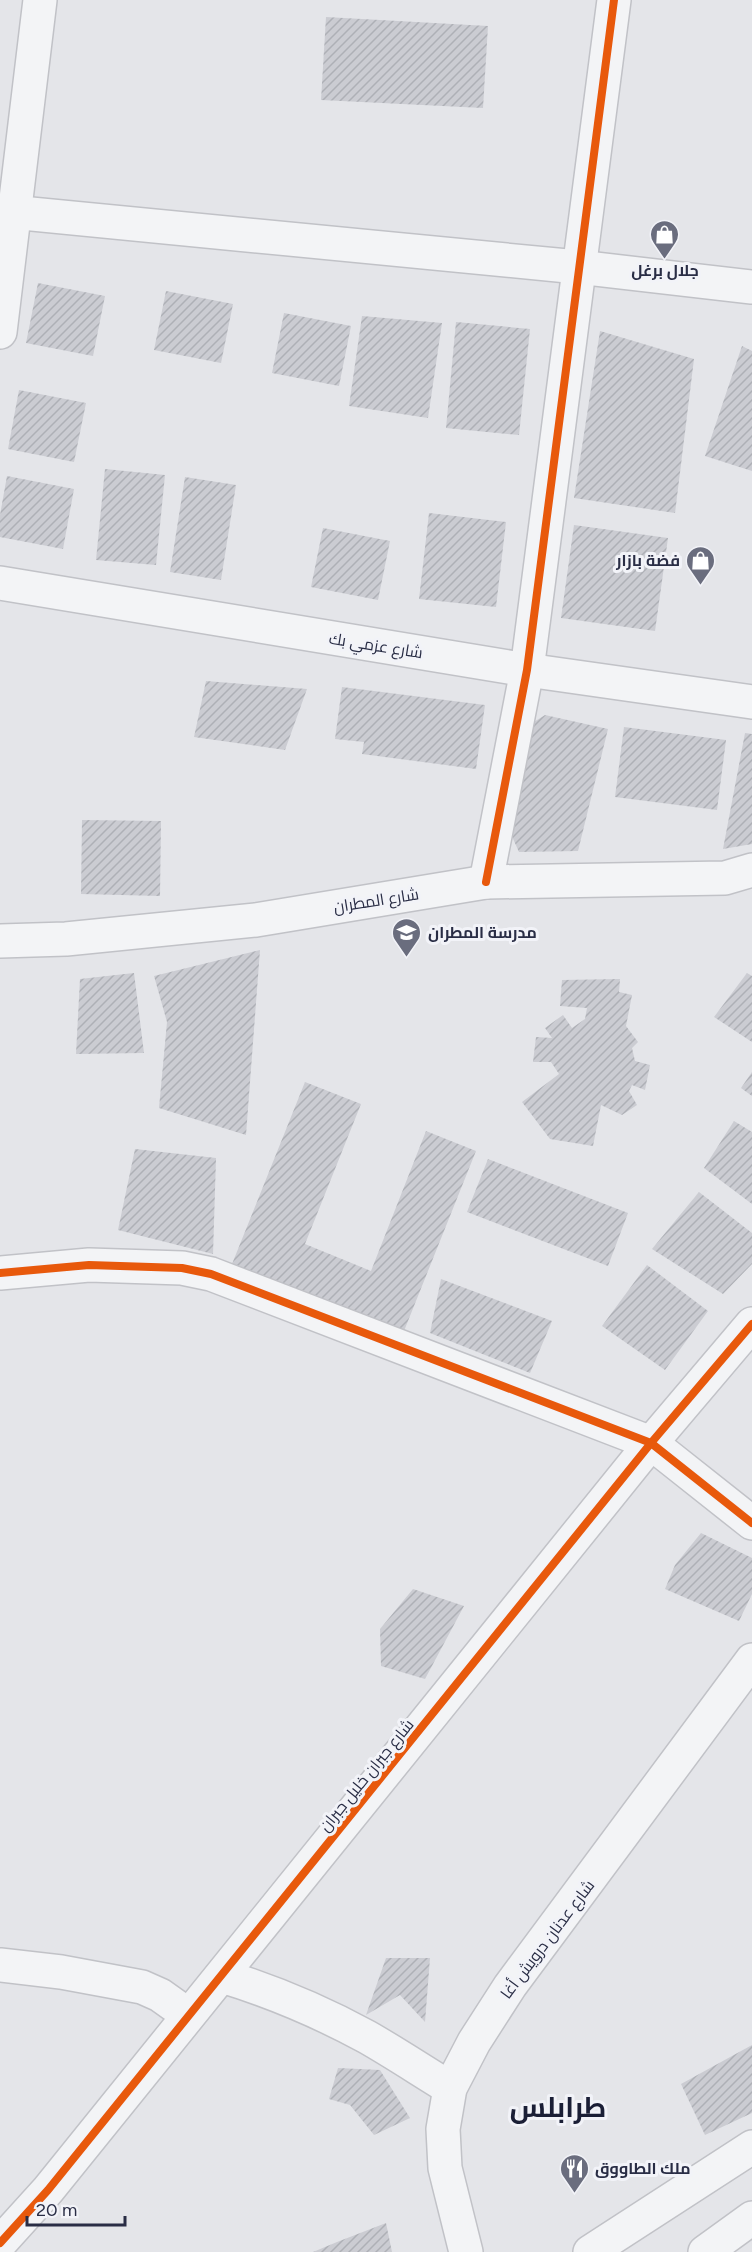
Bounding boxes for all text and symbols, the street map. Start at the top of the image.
shop icon: جلال برغل [649,218,681,260]
place label: جلال برغل [631,261,699,280]
shop icon: فضة بازار [685,544,717,586]
place label: فضة بازار [615,551,680,570]
street label: شارع عزمي بك [327,629,424,666]
street label: شارع المطران [332,884,420,919]
school or university icon: مدرسة المطران [391,916,423,958]
place label: مدرسة المطران [428,923,537,942]
street label: شارع جبران خليل جبران [315,1715,419,1837]
street label: شارع عدنان درويش أغا [497,1876,600,2004]
district label: طرابلس [510,2090,606,2124]
restaurant icon: ملك الطاووق [558,2152,590,2194]
place label: ملك الطاووق [595,2159,691,2178]
scale bar [27,2189,124,2227]
text: 20 m [36,2199,77,2221]

